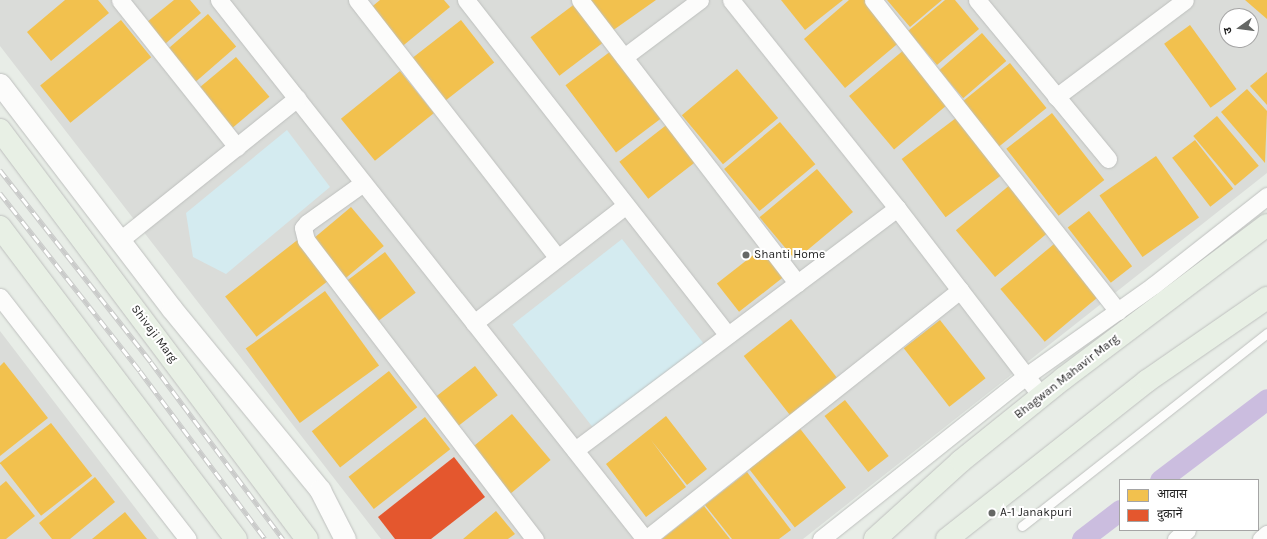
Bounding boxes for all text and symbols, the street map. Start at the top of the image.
north arrow [1219,8,1259,48]
text: उ [1221,26,1235,35]
place label: Shanti Home [754,248,825,262]
marker: Shanti Home [741,250,751,260]
street label: Shivaji Marg [128,302,180,366]
street label: Bhagwan Mahavir Marg [1012,332,1122,422]
legend [1119,479,1259,531]
text: आवास [1157,487,1187,501]
place label: A-1 Janakpuri [1000,506,1072,520]
text: दुकानें [1157,507,1182,521]
marker: A-1 Janakpuri [987,508,997,518]

